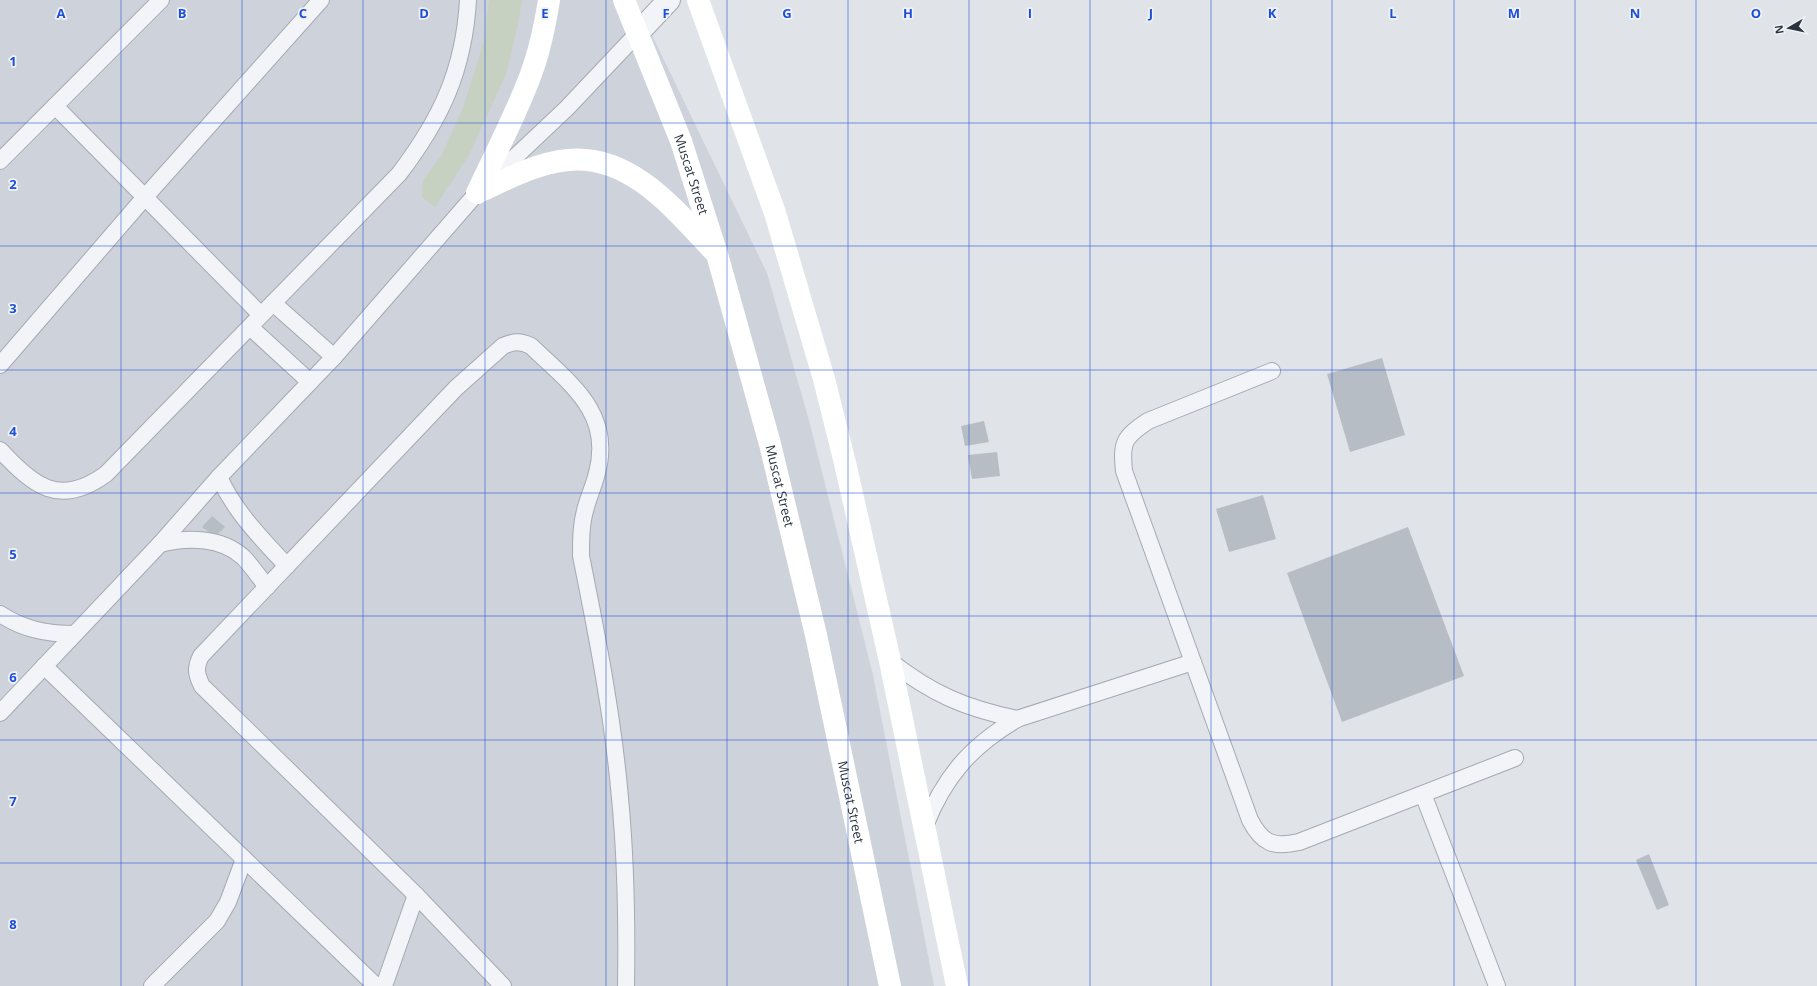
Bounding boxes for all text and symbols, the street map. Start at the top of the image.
text: A [57,4,66,22]
text: B [178,4,187,22]
text: C [299,4,307,22]
text: D [419,4,429,22]
text: E [541,4,549,22]
text: F [662,4,670,22]
text: G [782,4,792,22]
text: H [903,4,913,22]
text: I [1028,4,1032,22]
text: J [1148,4,1153,22]
text: K [1268,4,1277,22]
text: L [1389,4,1397,22]
text: M [1508,4,1520,22]
text: N [1630,4,1640,22]
text: O [1751,4,1761,22]
north arrow [1769,8,1809,48]
text: N [1771,24,1787,35]
text: 1 [9,52,17,70]
street label: Muscat Street [670,131,713,217]
text: 2 [9,175,17,193]
text: 3 [9,299,17,317]
text: 4 [9,422,17,440]
street label: Muscat Street [762,443,799,529]
text: 5 [9,545,17,563]
text: 6 [9,668,17,686]
street label: Muscat Street [834,759,869,845]
text: 7 [9,792,17,810]
text: 8 [9,915,17,933]

